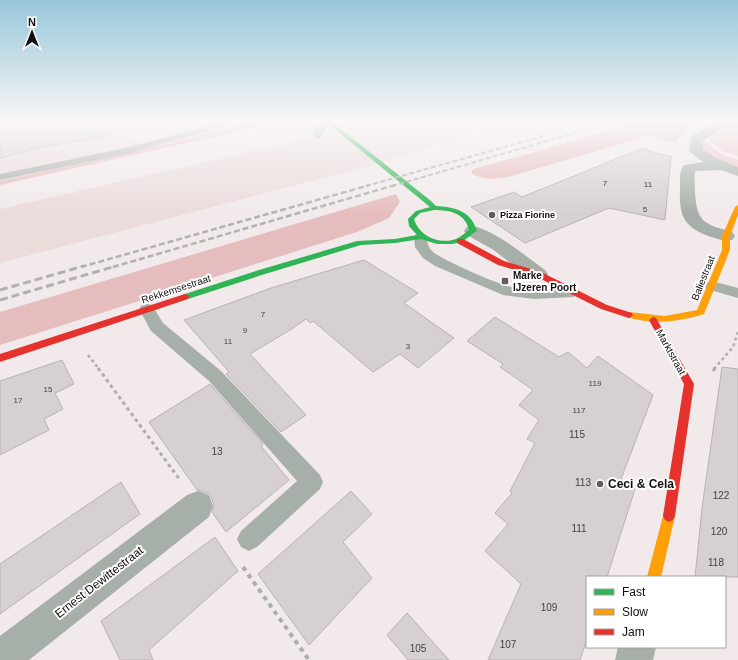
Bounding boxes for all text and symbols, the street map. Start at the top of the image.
north arrow [12,12,52,52]
text: N [28,16,36,28]
house number: 7 [603,179,608,188]
house number: 11 [644,180,653,189]
house number: 5 [643,205,648,214]
marker: Pizza Fiorine [487,210,497,220]
place label: Pizza Fiorine [500,210,555,220]
street label: Baliestraat [689,254,717,302]
place label: Marke IJzeren Poort [513,270,577,293]
street label: Rekkemsestraat [140,273,212,305]
marker: Marke IJzeren Poort [500,276,510,286]
house number: 7 [261,310,266,319]
house number: 9 [243,326,248,335]
street label: Marktstraat [654,327,688,377]
house number: 11 [224,337,233,346]
house number: 3 [406,342,411,351]
house number: 119 [589,379,602,388]
house number: 15 [44,385,53,394]
house number: 17 [14,396,23,405]
house number: 117 [573,406,586,415]
house number: 115 [569,429,585,440]
house number: 13 [211,446,223,457]
house number: 113 [575,477,591,488]
place label: Ceci & Cela [608,477,674,491]
marker: Ceci & Cela [595,479,605,489]
house number: 122 [713,490,730,501]
house number: 111 [571,523,587,534]
house number: 120 [711,526,728,537]
street label: Ernest Dewittestraat [52,543,146,621]
house number: 118 [708,557,724,568]
legend [586,576,726,648]
text: Fast [622,585,646,599]
house number: 109 [541,602,558,613]
text: Slow [622,605,648,619]
text: Jam [622,625,645,639]
house number: 107 [500,639,517,650]
house number: 105 [410,643,427,654]

